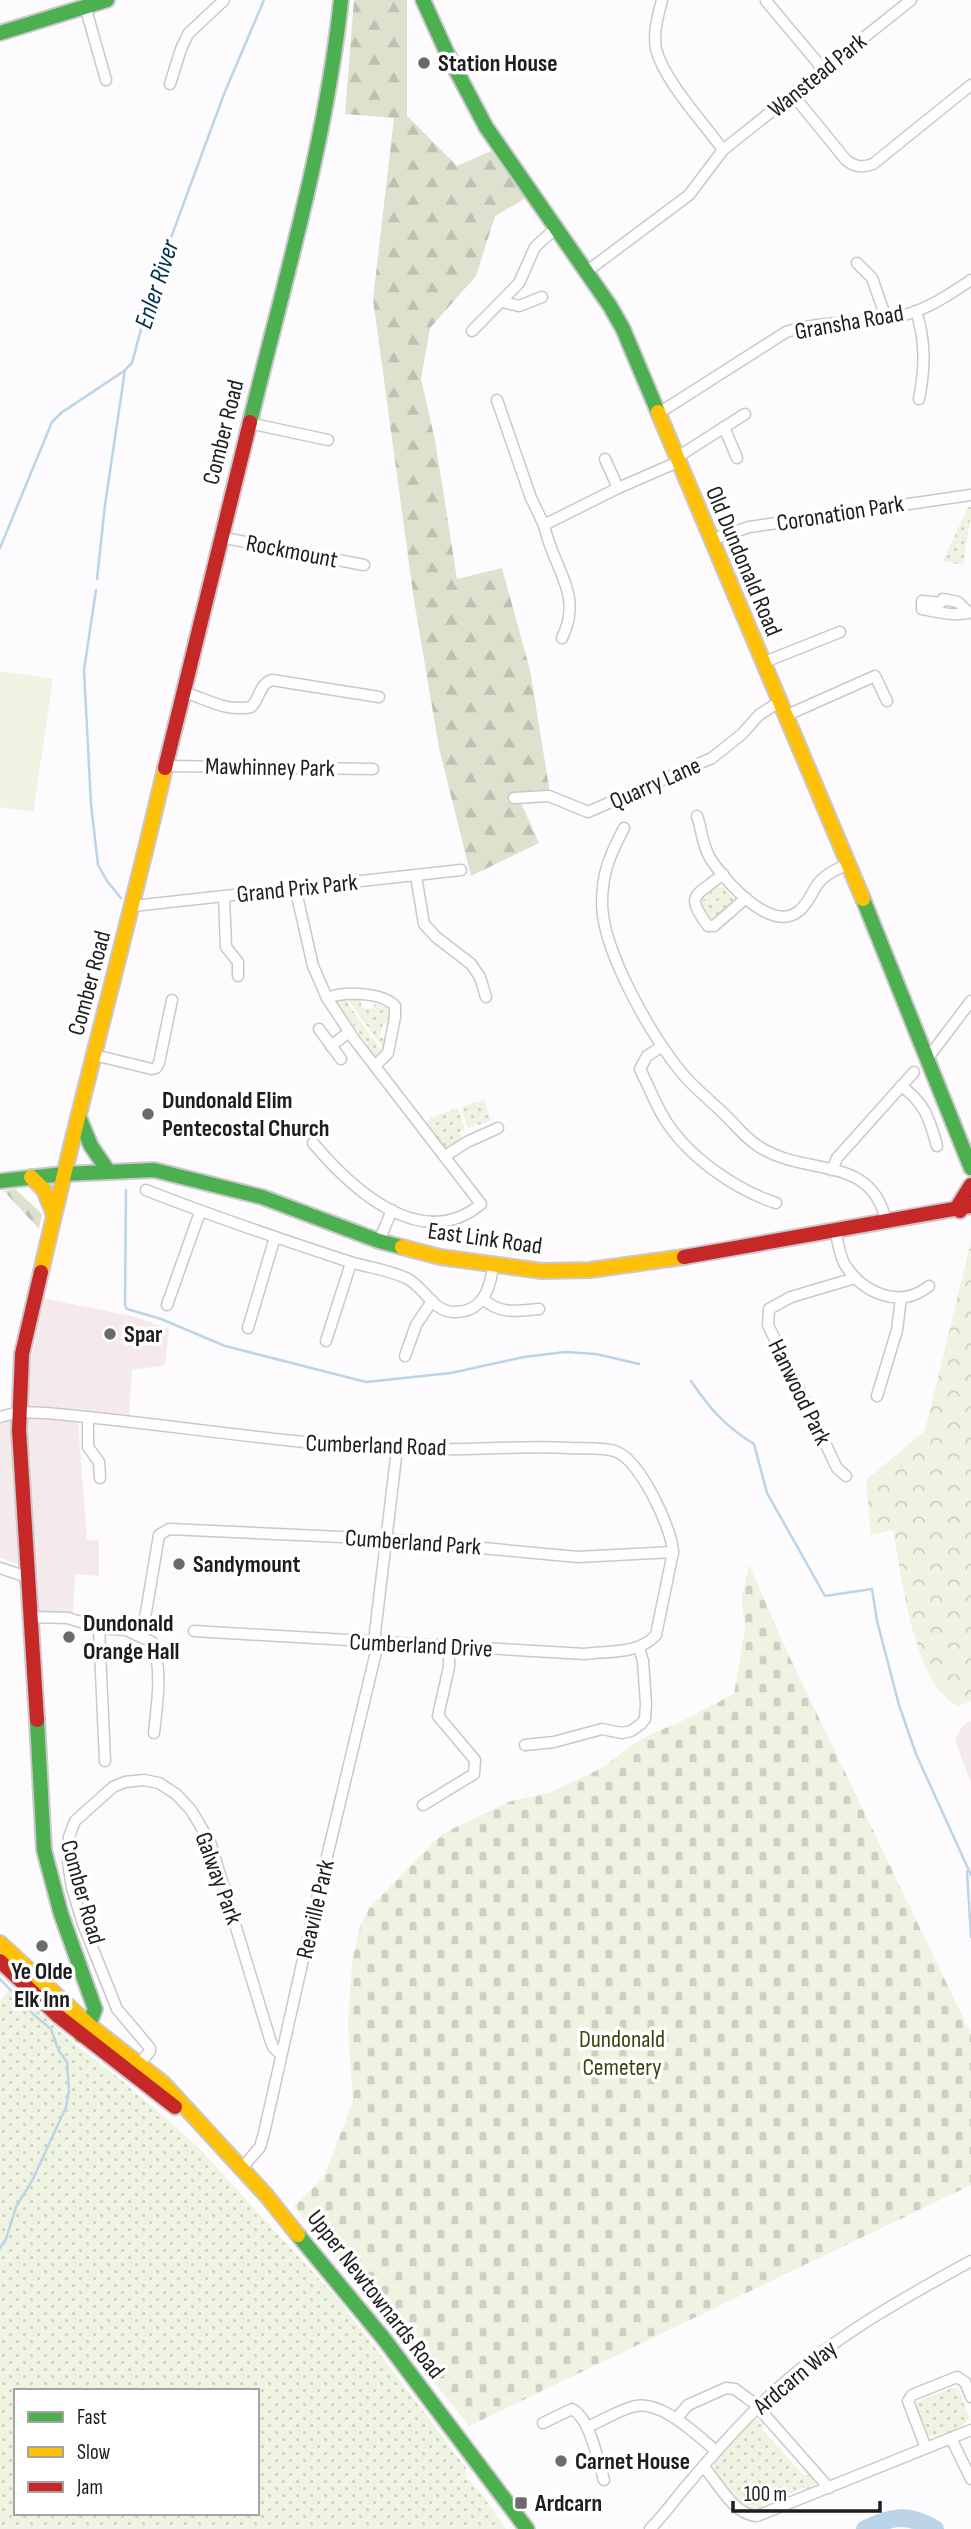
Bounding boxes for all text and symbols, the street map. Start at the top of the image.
street label: Wanstead Park [762,27,872,124]
place label: Station House [438,49,557,78]
marker: Station House [416,55,432,71]
water label: Enler River [129,235,187,333]
street label: Gransha Road [792,299,906,346]
street label: Comber Road [196,377,251,488]
street label: Old Dundonald Road [699,482,788,640]
street label: Coronation Park [774,489,906,538]
street label: Rockmount [244,528,340,575]
street label: Quarry Lane [605,751,705,816]
street label: Mawhinney Park [205,752,335,783]
street label: Grand Prix Park [235,868,359,909]
street label: Comber Road [62,928,117,1039]
place label: Dundonald Elim Pentecostal Church [162,1086,330,1143]
marker: Dundonald Elim Pentecostal Church [140,1106,156,1122]
street label: East Link Road [426,1216,544,1261]
place label: Spar [124,1320,163,1349]
marker: Spar [102,1326,118,1342]
street label: Hanwood Park [762,1335,838,1450]
street label: Cumberland Road [305,1429,447,1462]
street label: Cumberland Park [344,1523,482,1562]
place label: Sandymount [193,1550,300,1579]
marker: Sandymount [171,1556,187,1572]
place label: Dundonald Orange Hall [83,1609,179,1666]
street label: Cumberland Drive [349,1627,493,1664]
marker: Dundonald Orange Hall [61,1629,77,1645]
street label: Galway Park [188,1828,249,1928]
street label: Comber Road [54,1837,111,1948]
street label: Reaville Park [290,1857,341,1961]
marker: Ye Olde Elk Inn [34,1938,50,1954]
place label: Ye Olde Elk Inn [11,1957,73,2014]
park label: Dundonald Cemetery [579,2025,665,2082]
street label: Upper Newtownards Road [301,2204,451,2385]
street label: Ardcarn Way [747,2334,843,2421]
legend [14,2389,259,2515]
text: Fast [77,2405,107,2430]
text: Slow [77,2440,111,2465]
place label: Carnet House [575,2447,690,2476]
marker: Carnet House [553,2453,569,2469]
scale bar [733,2470,880,2514]
text: Jam [76,2475,103,2500]
text: 100 m [744,2482,787,2507]
place label: Ardcarn [534,2489,602,2518]
marker: Ardcarn [513,2495,529,2511]

